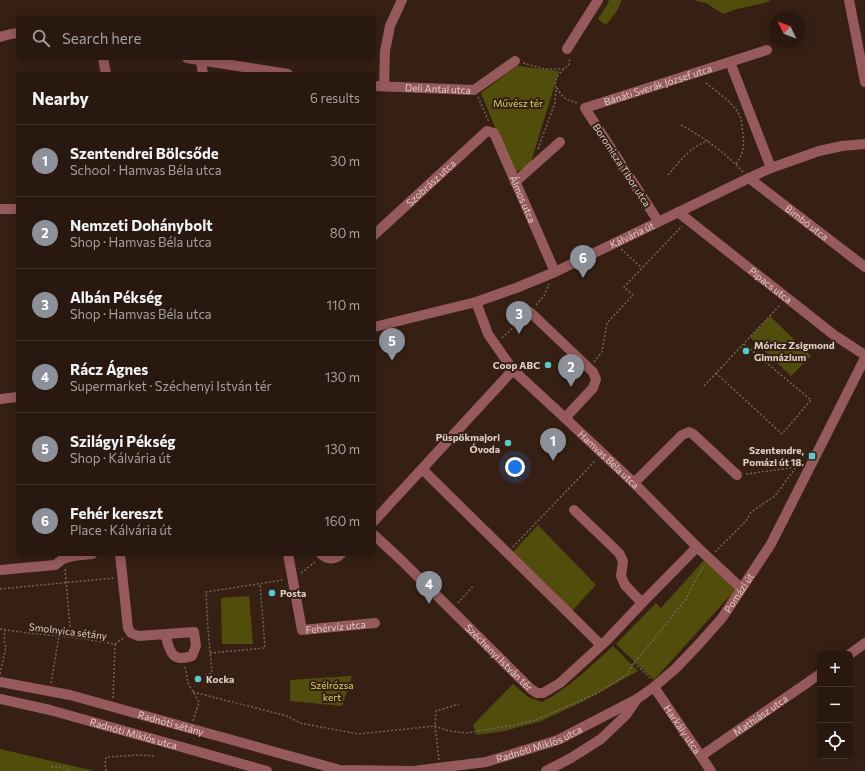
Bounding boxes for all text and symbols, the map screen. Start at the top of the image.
north arrow [769,12,805,48]
search box [16,16,376,60]
icon: search [30,27,52,49]
text: Search here [62,29,141,47]
street label: Bánáti Sverák József utca [602,62,713,108]
street label: Deli Antal utca [405,81,471,96]
text: Nearby [32,88,89,109]
text: 6 results [310,90,360,106]
park label: Művész tér [493,97,543,109]
street label: Boromisza Tibor utca [591,121,653,209]
text: Szentendrei Bölcsőde [70,144,219,162]
text: 1 [42,153,48,169]
text: 30 m [330,153,360,169]
street label: Szobrász utca [403,157,458,209]
text: School · Hamvas Béla utca [70,162,221,178]
street label: Álmos utca [507,174,539,225]
street label: Bimbó utca [783,202,831,243]
text: Nemzeti Dohánybolt [70,216,213,234]
street label: Kálvária út [608,219,656,251]
text: 2 [41,225,49,241]
text: 80 m [330,225,360,241]
text: Shop · Hamvas Béla utca [70,234,212,250]
pin: 6 [570,245,596,278]
street label: Pipacs utca [747,264,795,306]
text: Albán Pékség [70,288,162,306]
text: 3 [41,297,49,313]
text: 110 m [327,297,360,313]
pin: 3 [506,301,532,334]
text: Shop · Hamvas Béla utca [70,306,212,322]
pin: 5 [379,328,405,361]
place label: Móricz Zsigmond Gimnázium [754,339,835,363]
marker: Móricz Zsigmond Gimnázium [741,346,751,356]
pin: 2 [558,354,584,387]
place label: Coop ABC [493,359,540,371]
text: Rácz Ágnes [70,360,148,378]
marker: Coop ABC [543,360,553,370]
text: 4 [41,369,49,385]
text: 130 m [325,369,360,385]
text: Supermarket · Széchenyi István tér [70,378,272,394]
pin: 1 [540,428,566,461]
street label: Hamvas Béla utca [576,428,642,491]
place label: Püspökmajori Óvoda [436,431,500,455]
text: Szilágyi Pékség [70,432,176,450]
marker: Püspökmajori Óvoda [503,438,513,448]
text: 5 [41,441,49,457]
text: 130 m [325,441,360,457]
place label: Szentendre, Pomázi út 18. [743,444,804,468]
text: Shop · Kálvária út [70,450,171,466]
marker: Szentendre, Pomázi út 18. [807,451,817,461]
your location [505,457,525,477]
text: Fehér kereszt [70,504,163,522]
text: 6 [41,513,49,529]
text: 160 m [324,513,360,529]
text: Place · Kálvária út [70,522,172,538]
street label: Pomázi út [721,570,756,615]
pin: 4 [416,571,442,604]
place label: Posta [280,587,306,599]
marker: Posta [267,588,277,598]
street label: Fehérvíz utca [305,618,366,636]
street label: Smolnyica sétány [28,620,108,642]
street label: Széchenyi István tér [463,621,535,693]
map controls [817,651,853,759]
button: + [817,651,853,687]
place label: Kocka [206,673,234,685]
marker: Kocka [193,674,203,684]
park label: Szélrózsa kert [310,679,354,703]
button: − [817,687,853,723]
street label: Mathiász utca [731,692,790,738]
street label: Harkály utca [662,702,704,756]
street label: Radnóti sétány [137,708,205,738]
street label: Radnóti Miklós utca [88,716,179,751]
street label: Radnóti Miklós utca [495,723,584,765]
button: locate [817,723,853,759]

